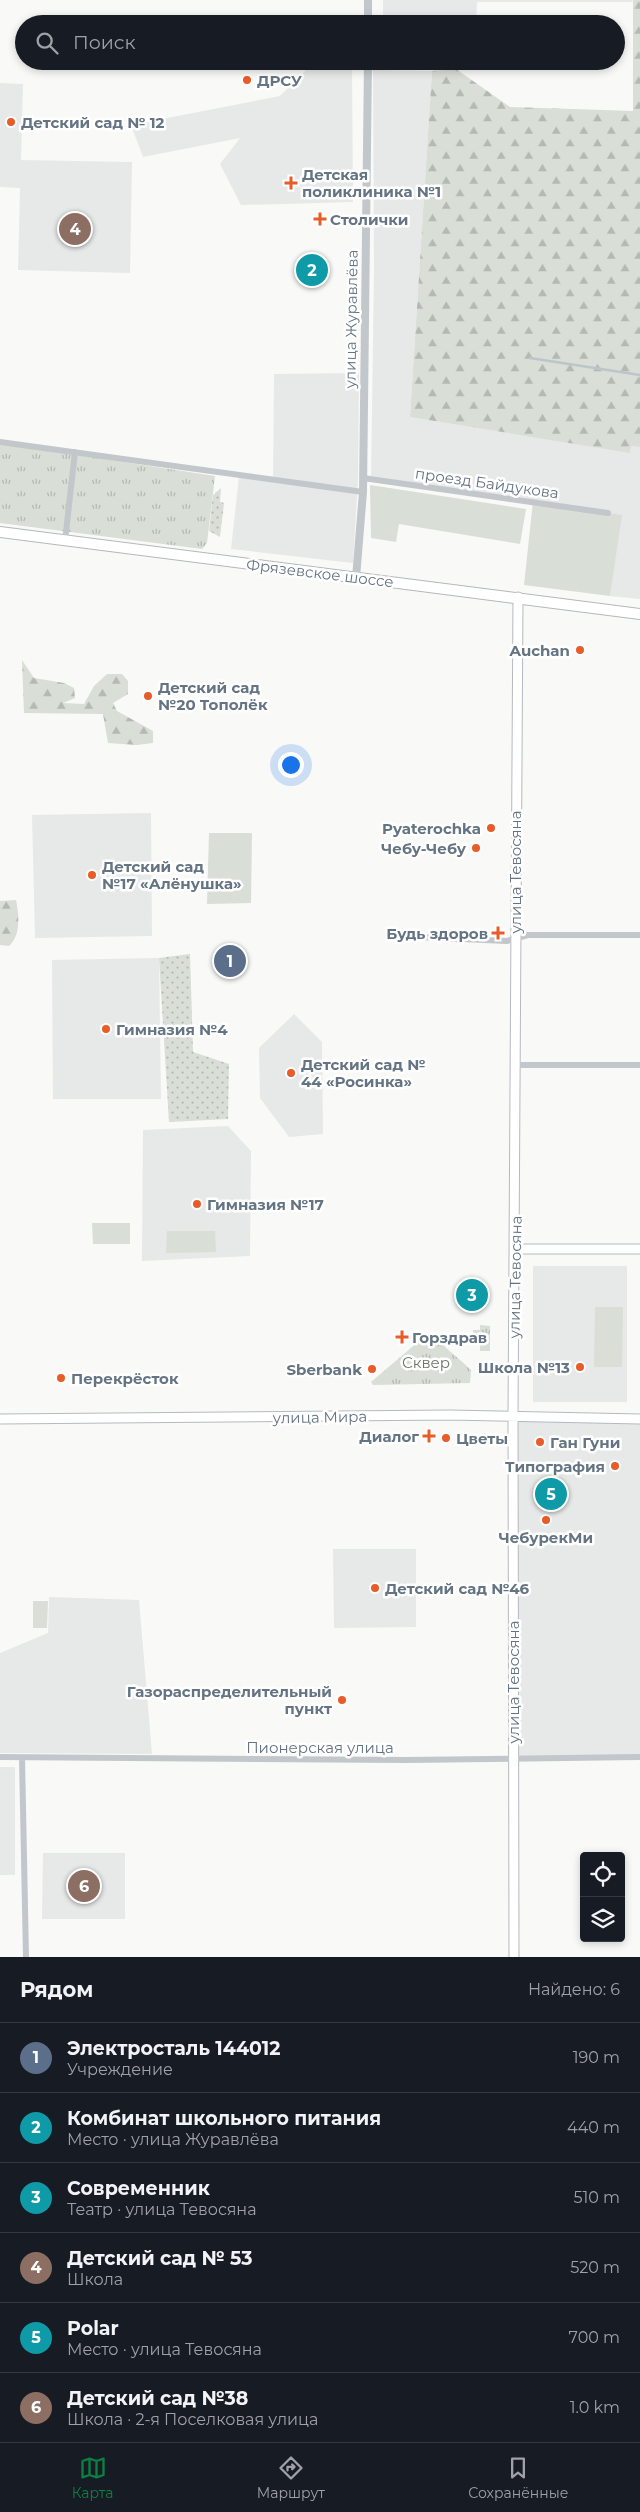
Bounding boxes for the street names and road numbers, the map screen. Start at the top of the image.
street label: улица Журавлёва [340,250,362,389]
street label: проезд Байдукова [414,464,560,502]
street label: Фрязевское шоссе [245,555,395,591]
street label: улица Тевосяна [506,811,525,934]
street label: улица Тевосяна [504,1215,526,1340]
street label: улица Мира [272,1407,367,1427]
street label: улица Тевосяна [504,1621,523,1744]
street label: Пионерская улица [246,1738,394,1757]

